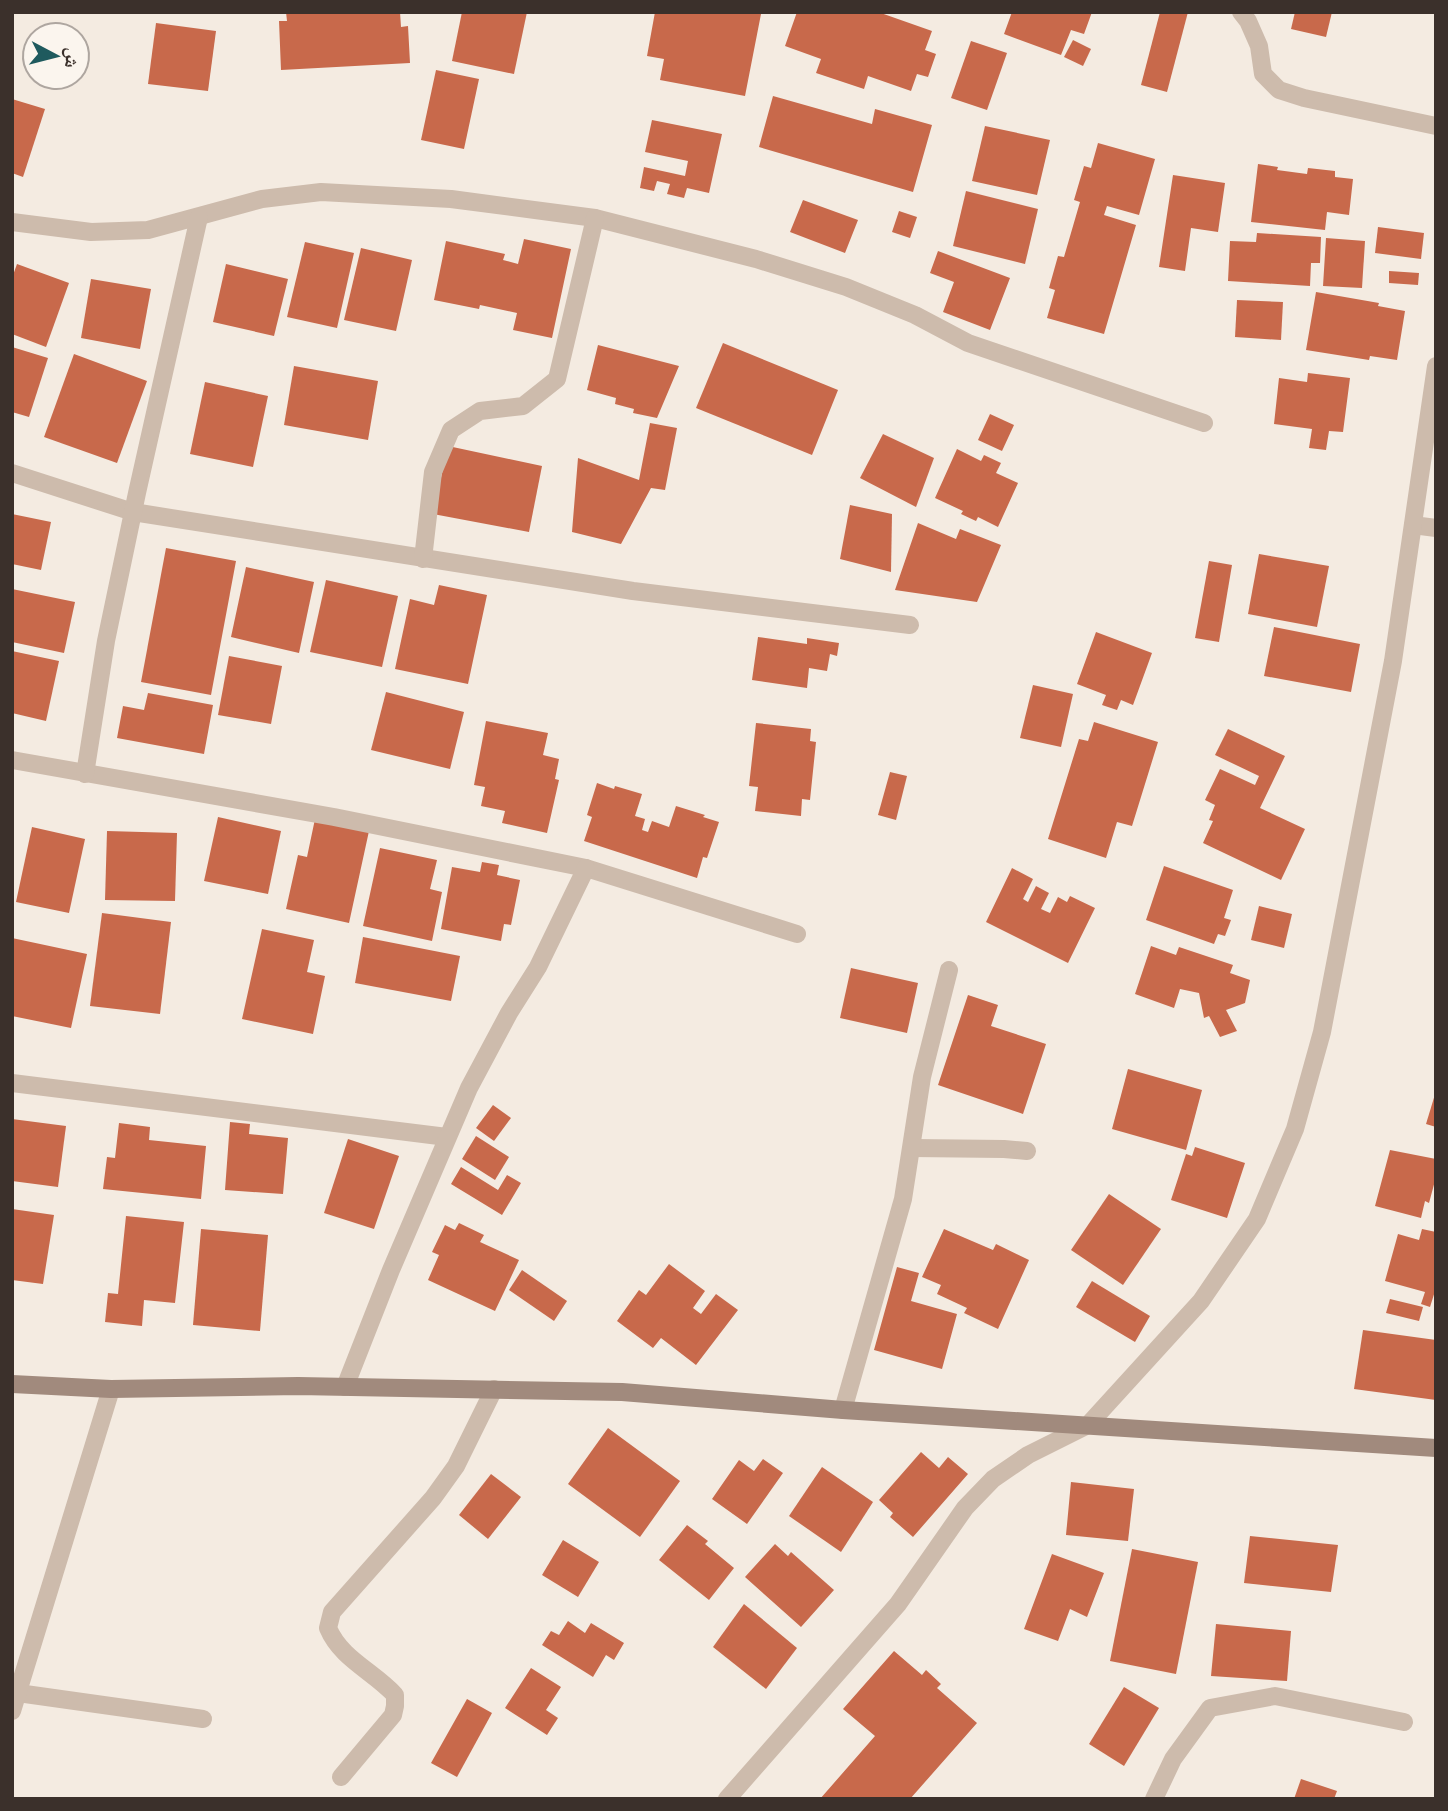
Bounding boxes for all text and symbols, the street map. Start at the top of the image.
north arrow [21,21,91,91]
text: ش [60,47,86,70]

